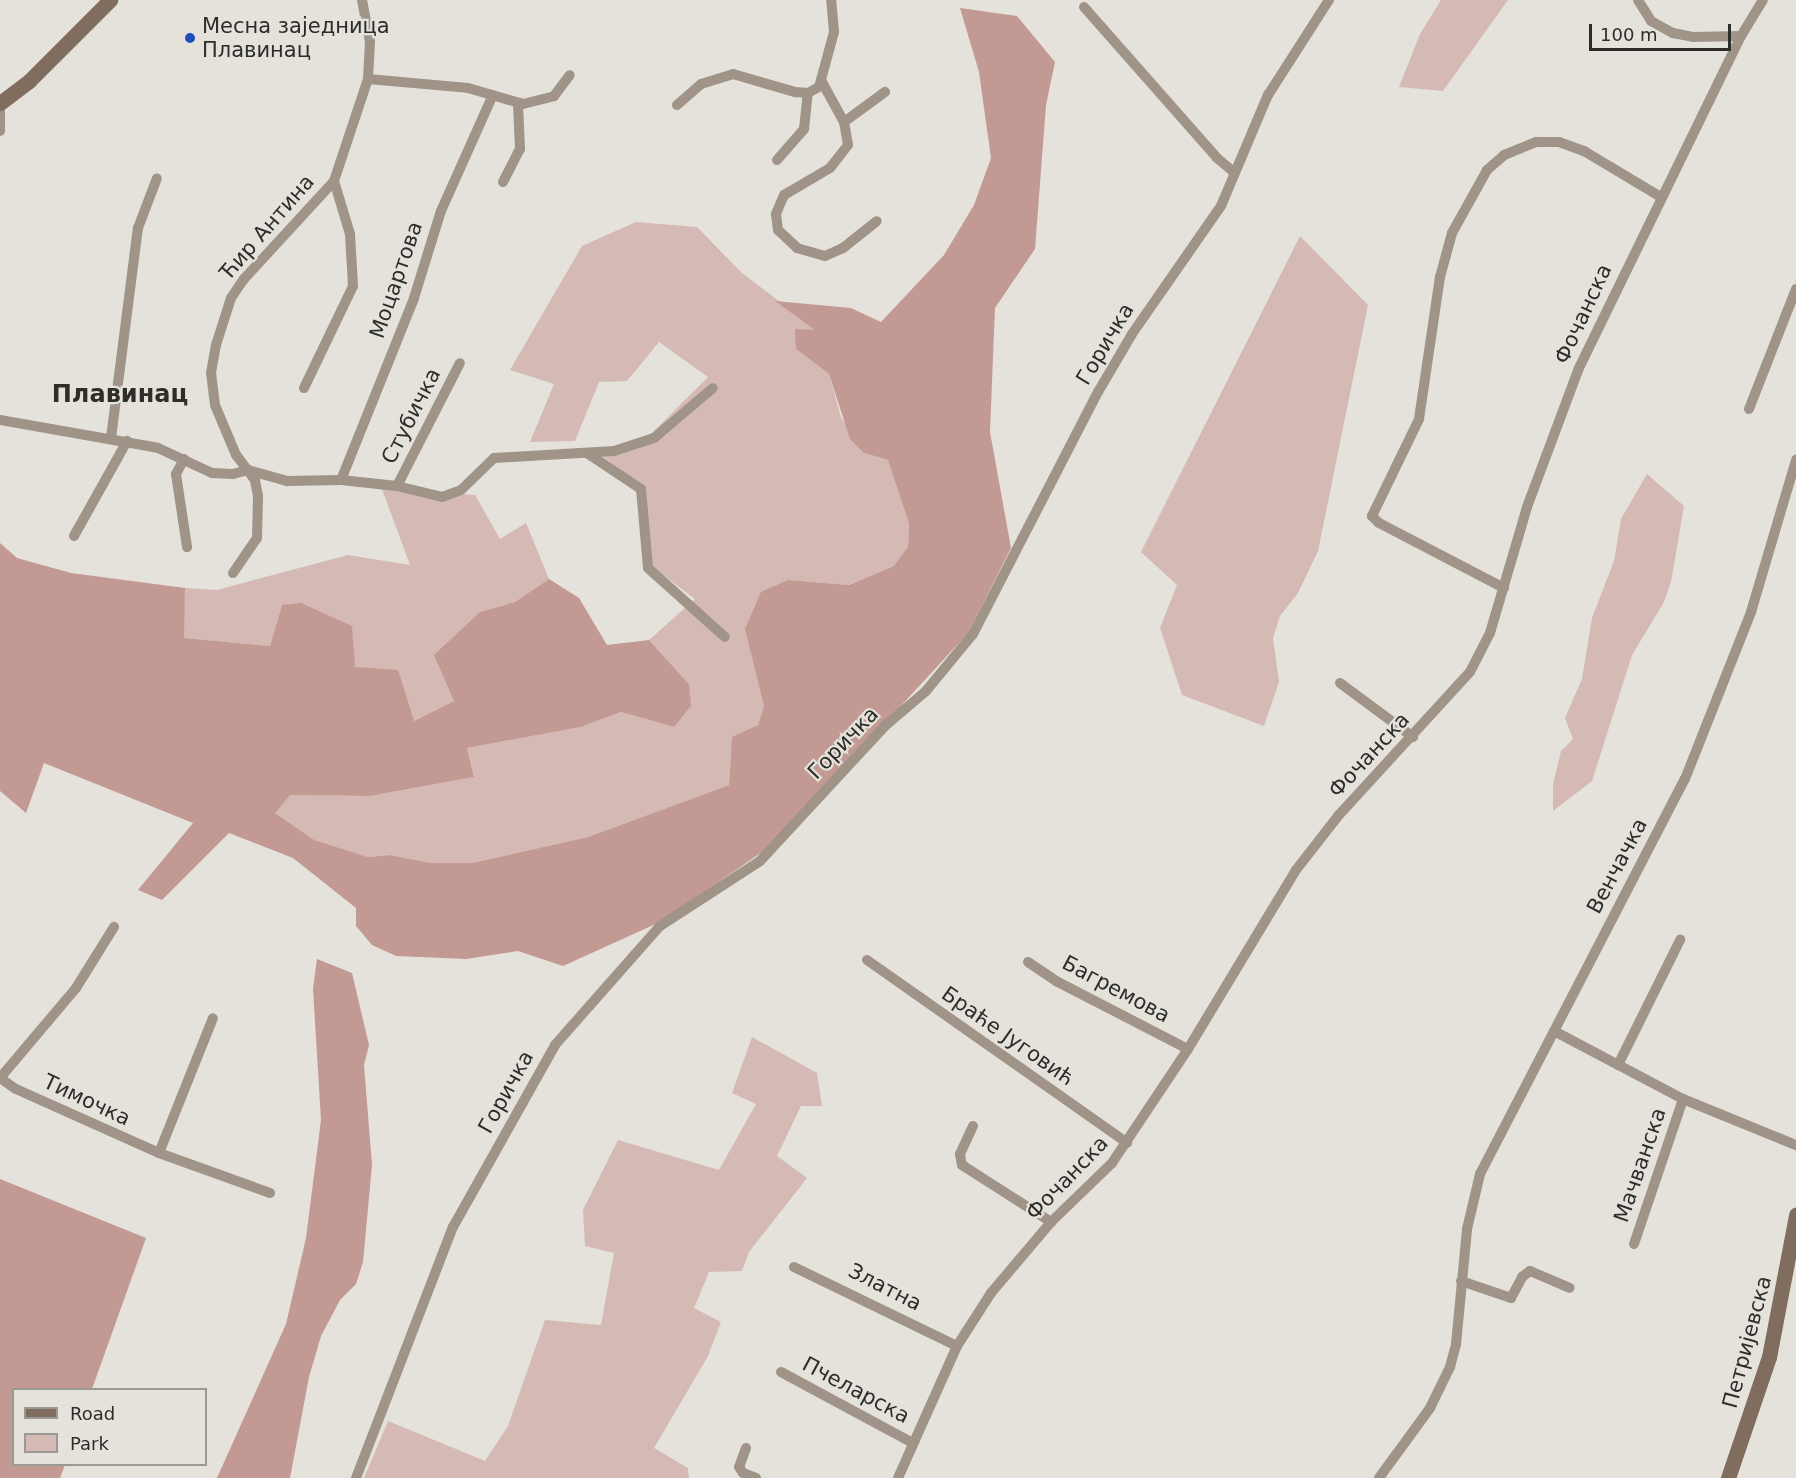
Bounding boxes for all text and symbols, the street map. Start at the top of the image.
scale bar [1592,12,1734,50]
place label: Месна заједница Плавинац [202,13,390,63]
text: 100 m [1600,24,1658,45]
marker: Месна заједница Плавинац [183,31,197,45]
street label: Ћир Антина [215,169,319,285]
street label: Моцартова [364,218,428,342]
street label: Фочанска [1549,260,1617,368]
street label: Горичка [1071,299,1139,389]
street label: Стубичка [376,364,446,468]
district label: Плавинац [52,381,188,409]
street label: Горичка [802,702,884,784]
street label: Фочанска [1323,707,1415,803]
street label: Венчачка [1581,814,1653,918]
street label: Багремова [1058,950,1174,1028]
street label: Браће Југовић [937,981,1079,1091]
street label: Горичка [473,1046,539,1138]
street label: Тимочка [39,1069,135,1131]
street label: Мачванска [1609,1104,1671,1226]
street label: Фочанска [1021,1131,1113,1225]
street label: Златна [844,1258,926,1316]
street label: Петријевска [1717,1273,1777,1411]
street label: Пчеларска [798,1351,914,1429]
legend [12,1388,207,1466]
text: Road [70,1403,115,1424]
text: Park [70,1433,109,1454]

